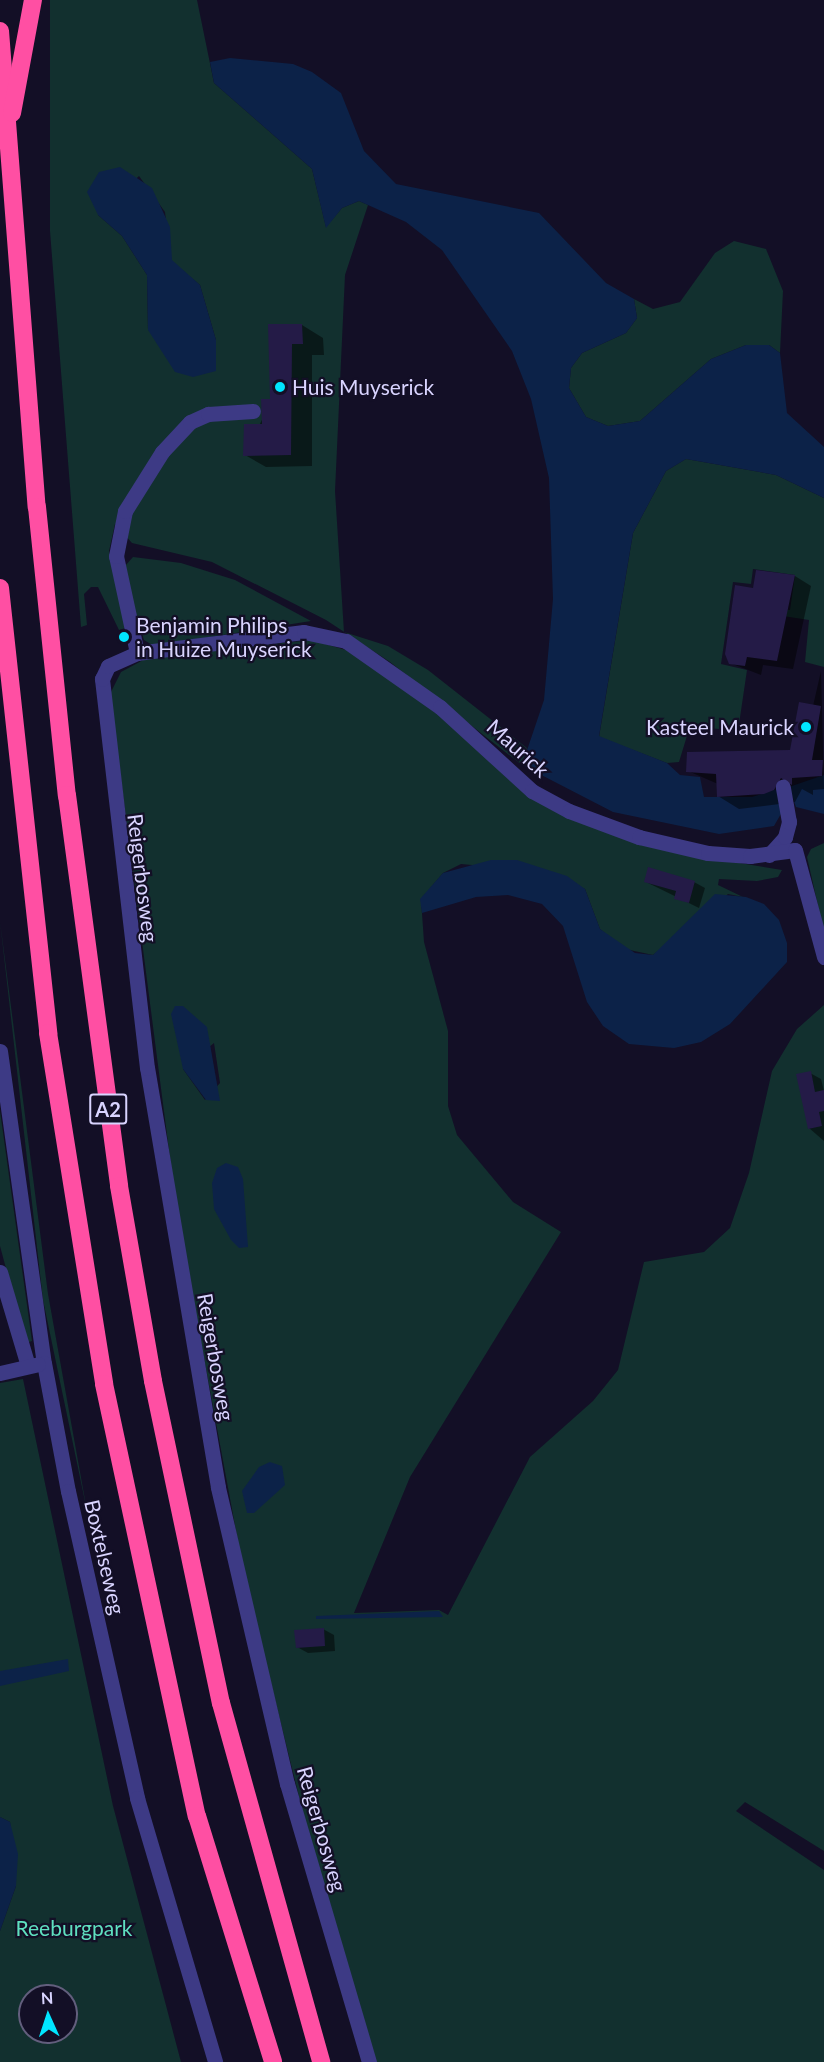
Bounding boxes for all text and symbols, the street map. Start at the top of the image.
place label: Huis Muyserick [292,374,434,400]
marker: Huis Muyserick [273,380,287,394]
place label: Benjamin Philips in Huize Muyserick [136,612,312,662]
marker: Benjamin Philips in Huize Muyserick [117,630,131,644]
street label: Maurick [482,714,554,782]
place label: Kasteel Maurick [646,714,794,740]
marker: Kasteel Maurick [799,720,813,734]
street label: Reigerbosweg [123,812,163,944]
road number: A2 [88,1092,128,1126]
street label: Reigerbosweg [192,1291,240,1423]
street label: Boxtelseweg [80,1497,130,1617]
street label: Reigerbosweg [292,1763,352,1895]
park label: Reeburgpark [16,1915,132,1941]
north arrow [18,1984,78,2044]
text: N [40,1988,54,2007]

